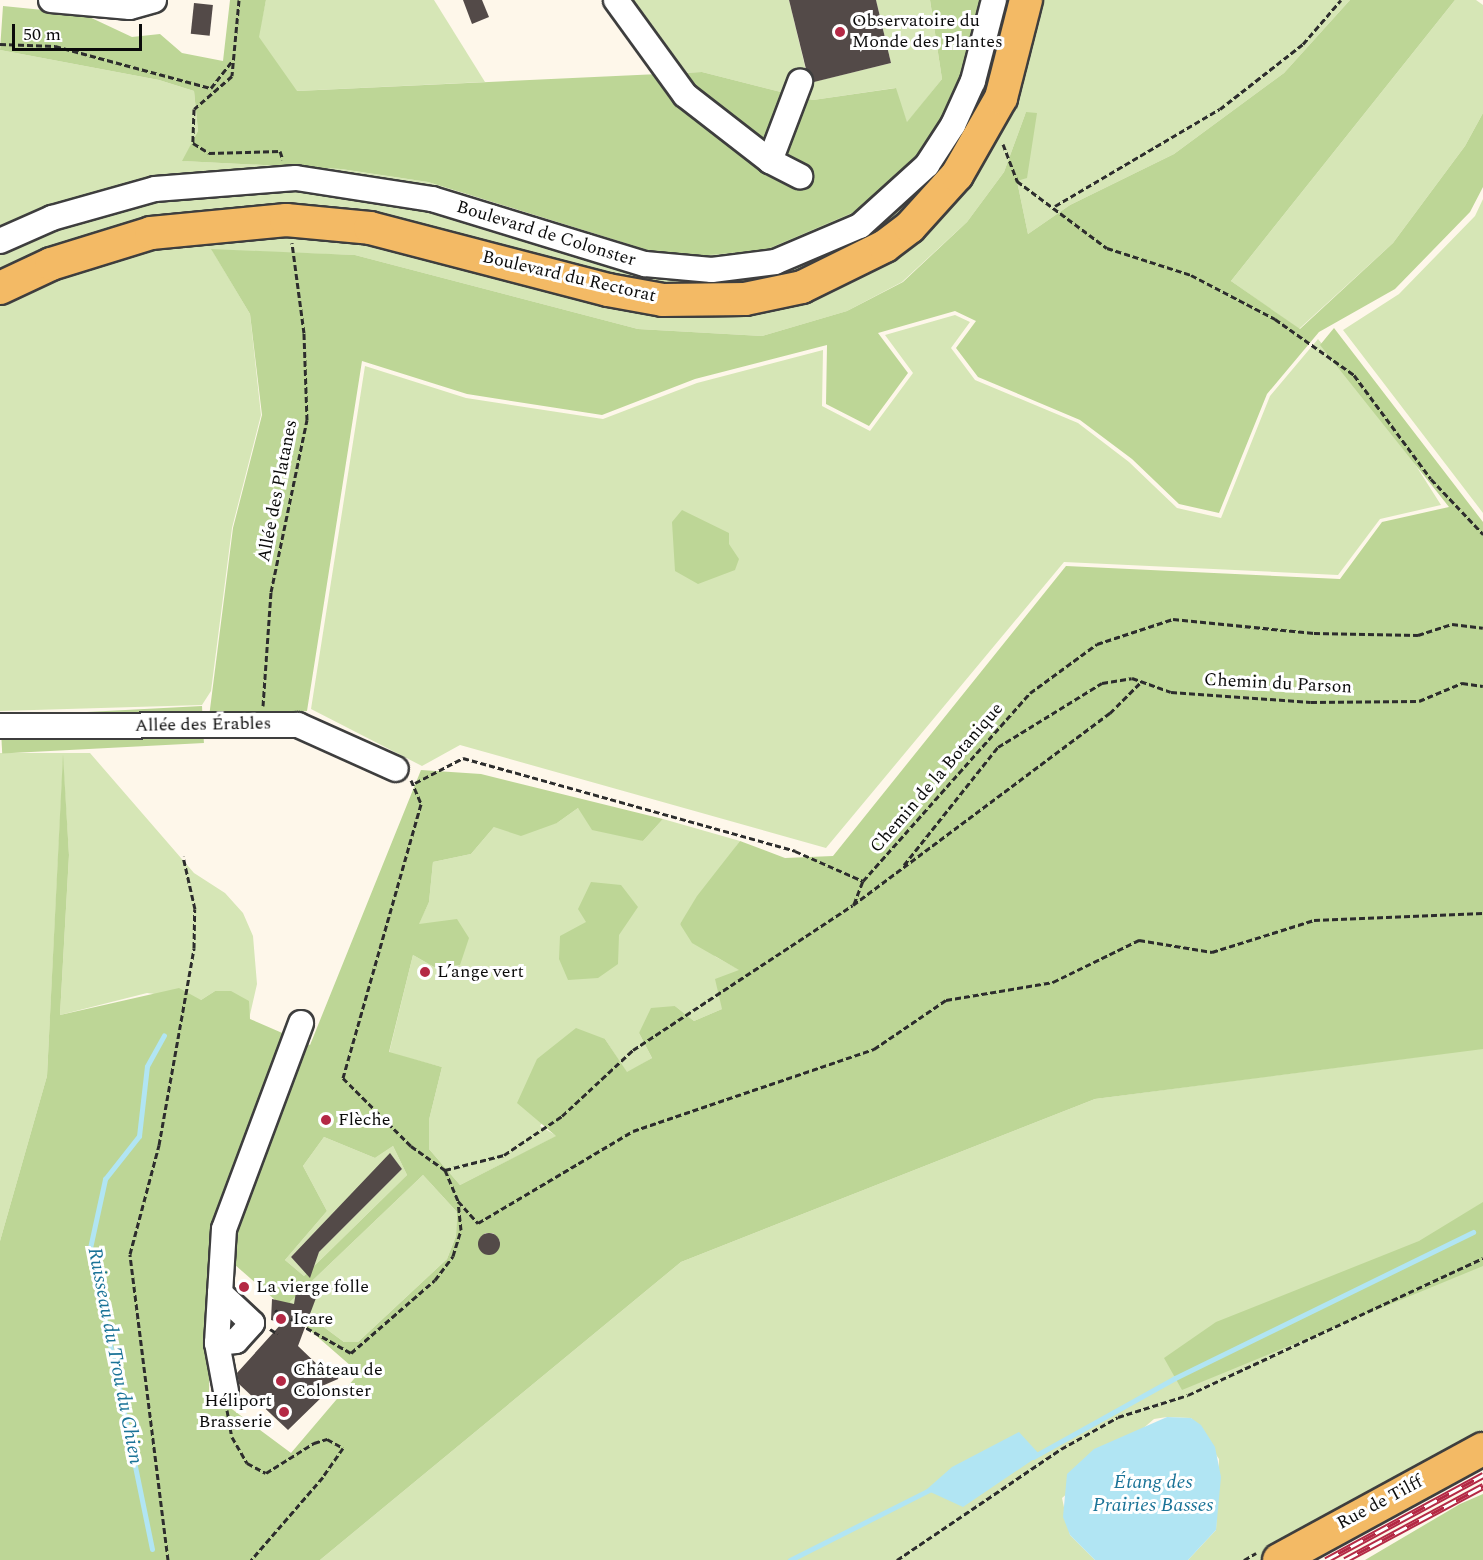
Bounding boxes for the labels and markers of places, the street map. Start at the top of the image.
place label: Observatoire du Monde des Plantes [852,11,1003,54]
marker: Observatoire du Monde des Plantes [833,25,847,39]
place label: L’ange vert [437,961,524,983]
marker: L’ange vert [418,965,432,979]
place label: Flèche [338,1109,391,1131]
marker: Flèche [319,1113,333,1127]
place label: La vierge folle [256,1276,369,1298]
marker: La vierge folle [237,1280,251,1294]
place label: Icare [293,1308,333,1330]
marker: Icare [274,1312,288,1326]
place label: Château de Colonster [293,1360,383,1402]
marker: Château de Colonster [274,1374,288,1388]
place label: Héliport Brasserie [198,1391,272,1434]
marker: Héliport Brasserie [277,1405,291,1419]

